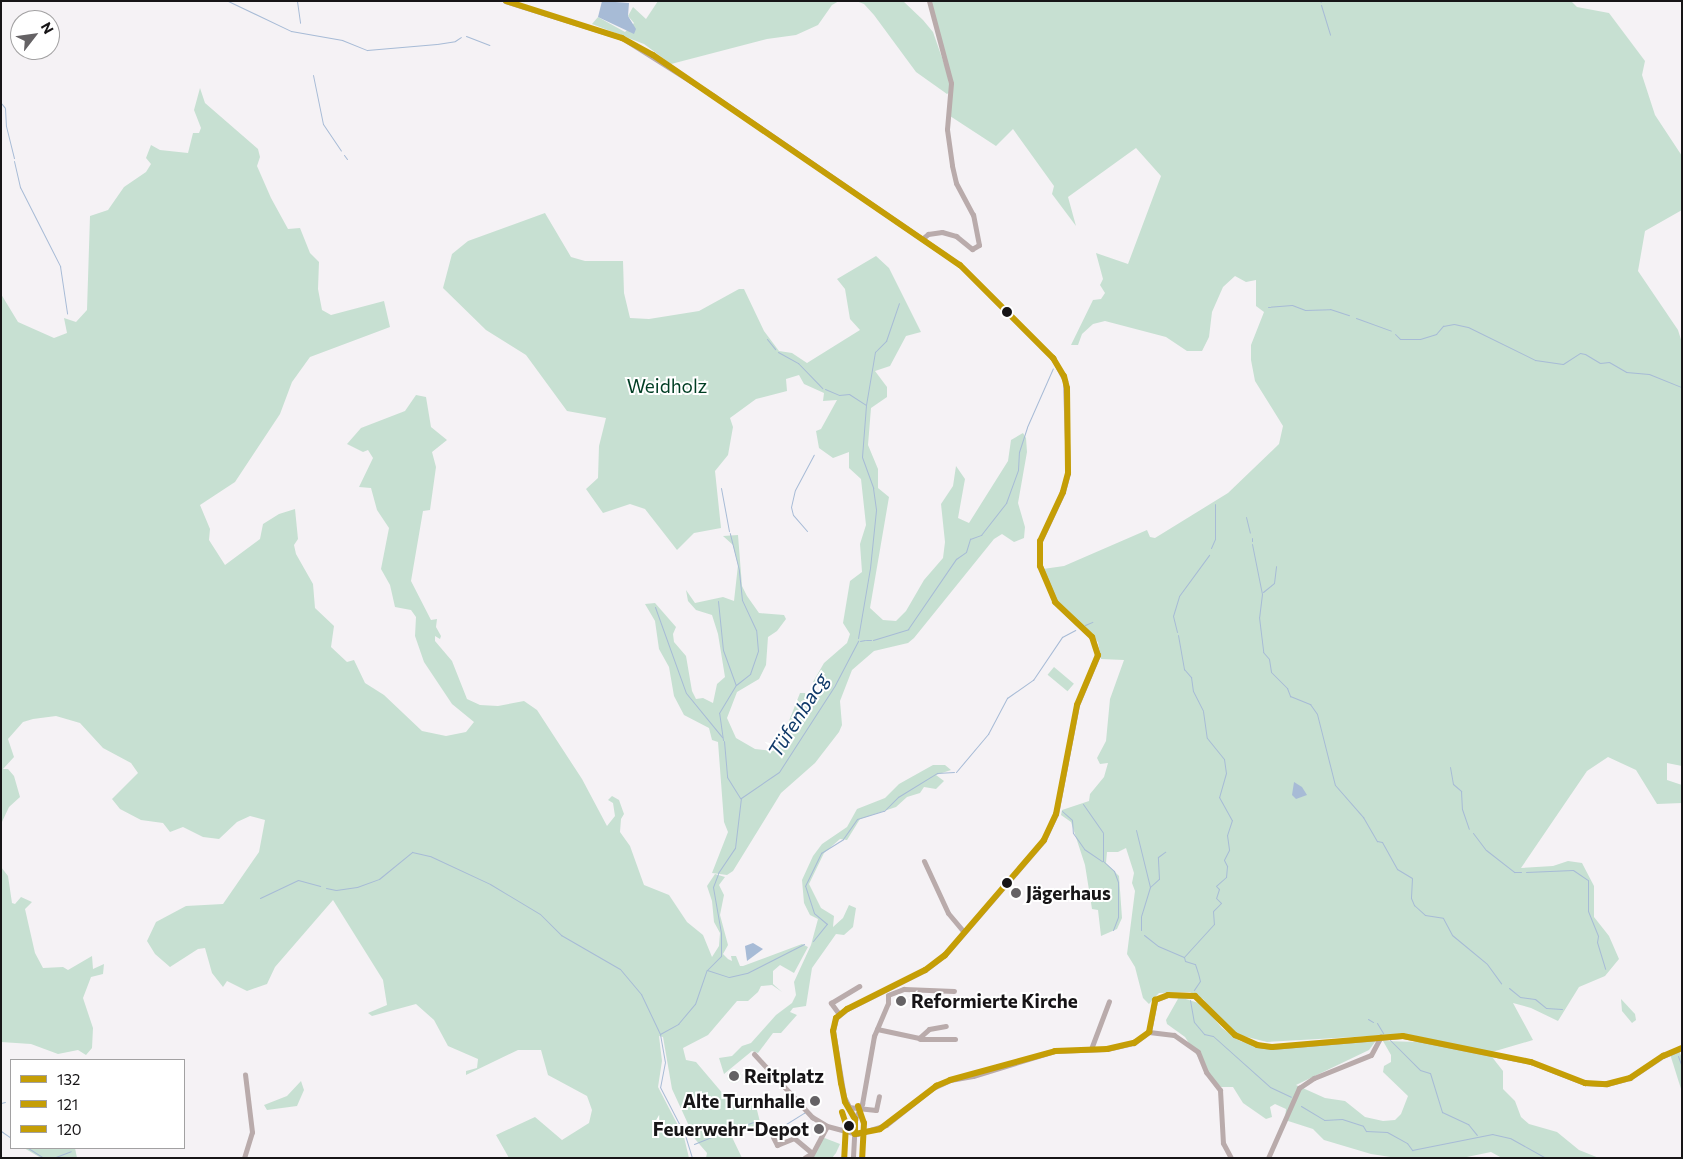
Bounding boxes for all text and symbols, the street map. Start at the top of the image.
north arrow [10,10,60,60]
text: N [38,19,58,37]
unlabelled marker [1002,307,1012,317]
park label: Weidholz [627,375,707,397]
water label: Tüfenbacg [763,668,833,762]
unlabelled marker [1002,878,1012,888]
place label: Jägerhaus [1026,882,1111,904]
marker: Jägerhaus [1010,887,1022,899]
place label: Reformierte Kirche [911,990,1078,1012]
marker: Reformierte Kirche [895,995,907,1007]
legend [10,1059,185,1149]
place label: Reitplatz [744,1065,824,1087]
text: 132 [57,1070,80,1088]
marker: Reitplatz [728,1070,740,1082]
place label: Alte Turnhalle [682,1090,805,1112]
text: 121 [57,1095,78,1113]
marker: Alte Turnhalle [809,1095,821,1107]
place label: Feuerwehr-Depot [653,1118,809,1140]
text: 120 [57,1120,81,1138]
unlabelled marker [844,1121,854,1131]
marker: Feuerwehr-Depot [813,1123,825,1135]

